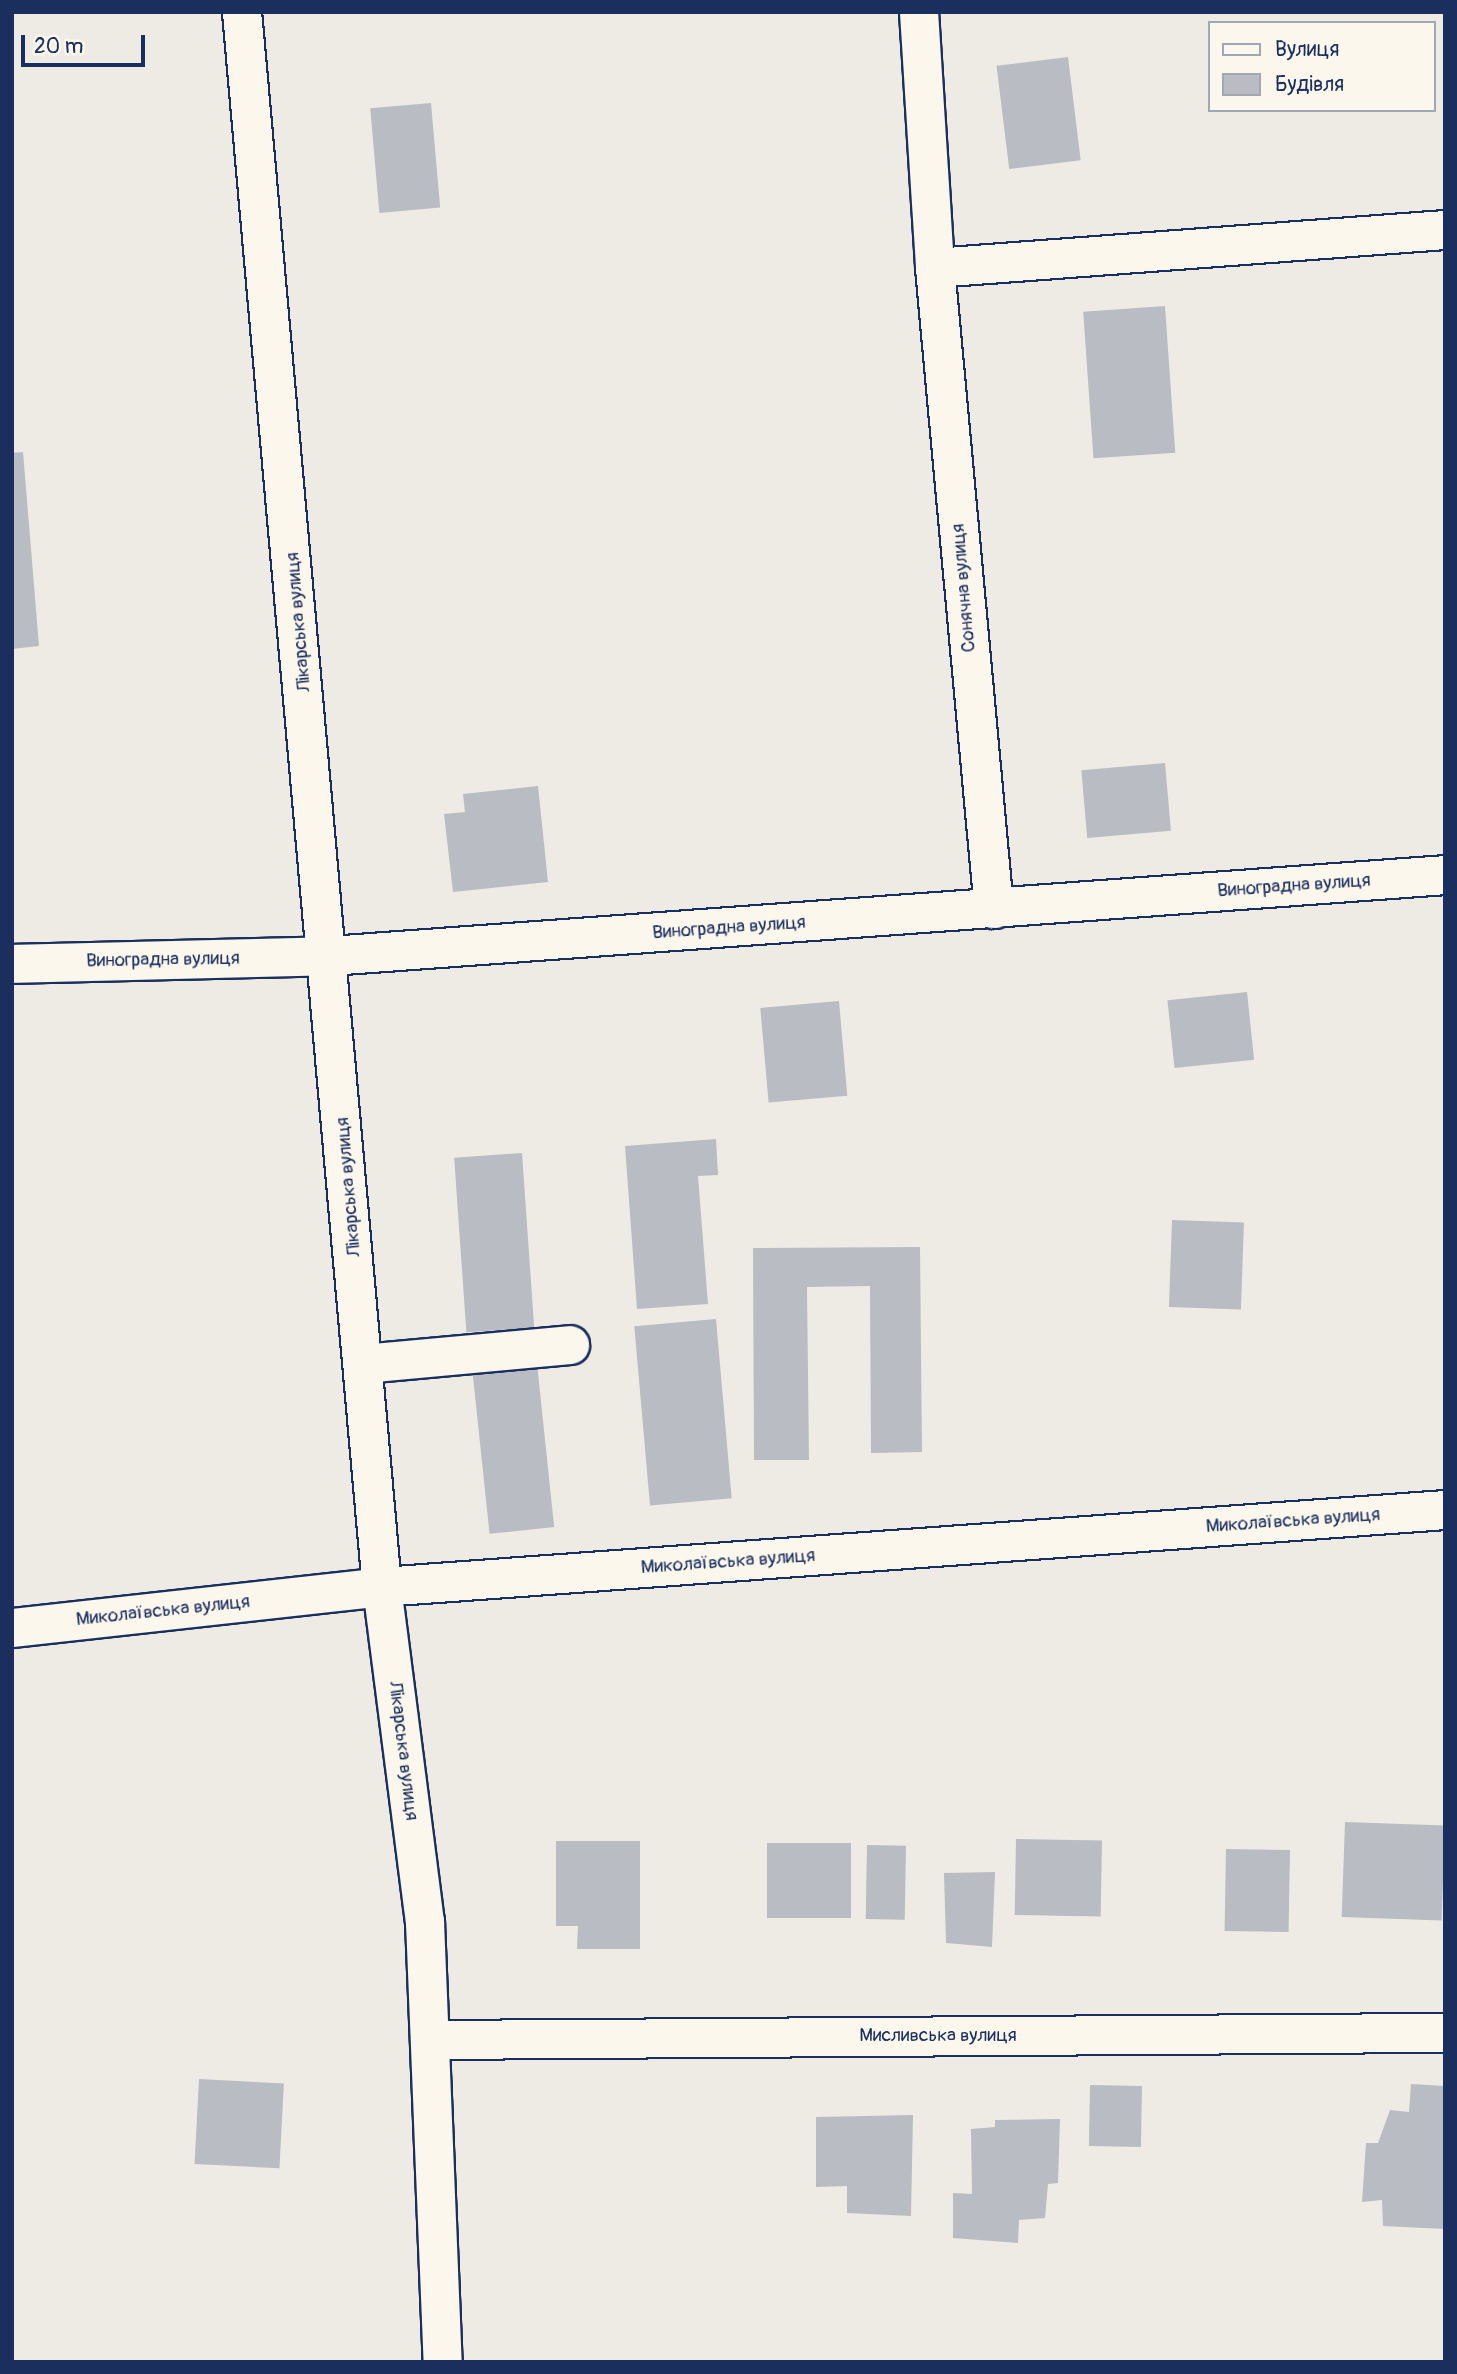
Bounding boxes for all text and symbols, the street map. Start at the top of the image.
scale bar [24,21,149,65]
legend [1208,21,1436,112]
text: 20 m [34,33,83,60]
text: Вулиця [1275,36,1339,63]
text: Будівля [1275,71,1344,98]
street label: Сонячна вулиця [947,523,981,653]
street label: Лікарська вулиця [282,551,316,693]
street label: Виноградна вулиця [1217,869,1371,903]
street label: Виноградна вулиця [652,911,806,945]
street label: Виноградна вулиця [86,947,240,973]
street label: Лікарська вулиця [332,1116,366,1258]
street label: Миколаївська вулиця [1205,1504,1381,1538]
street label: Миколаївська вулиця [640,1545,816,1579]
street label: Миколаївська вулиця [75,1591,251,1631]
street label: Лікарська вулиця [383,1680,423,1822]
street label: Мисливська вулиця [859,2025,1017,2047]

